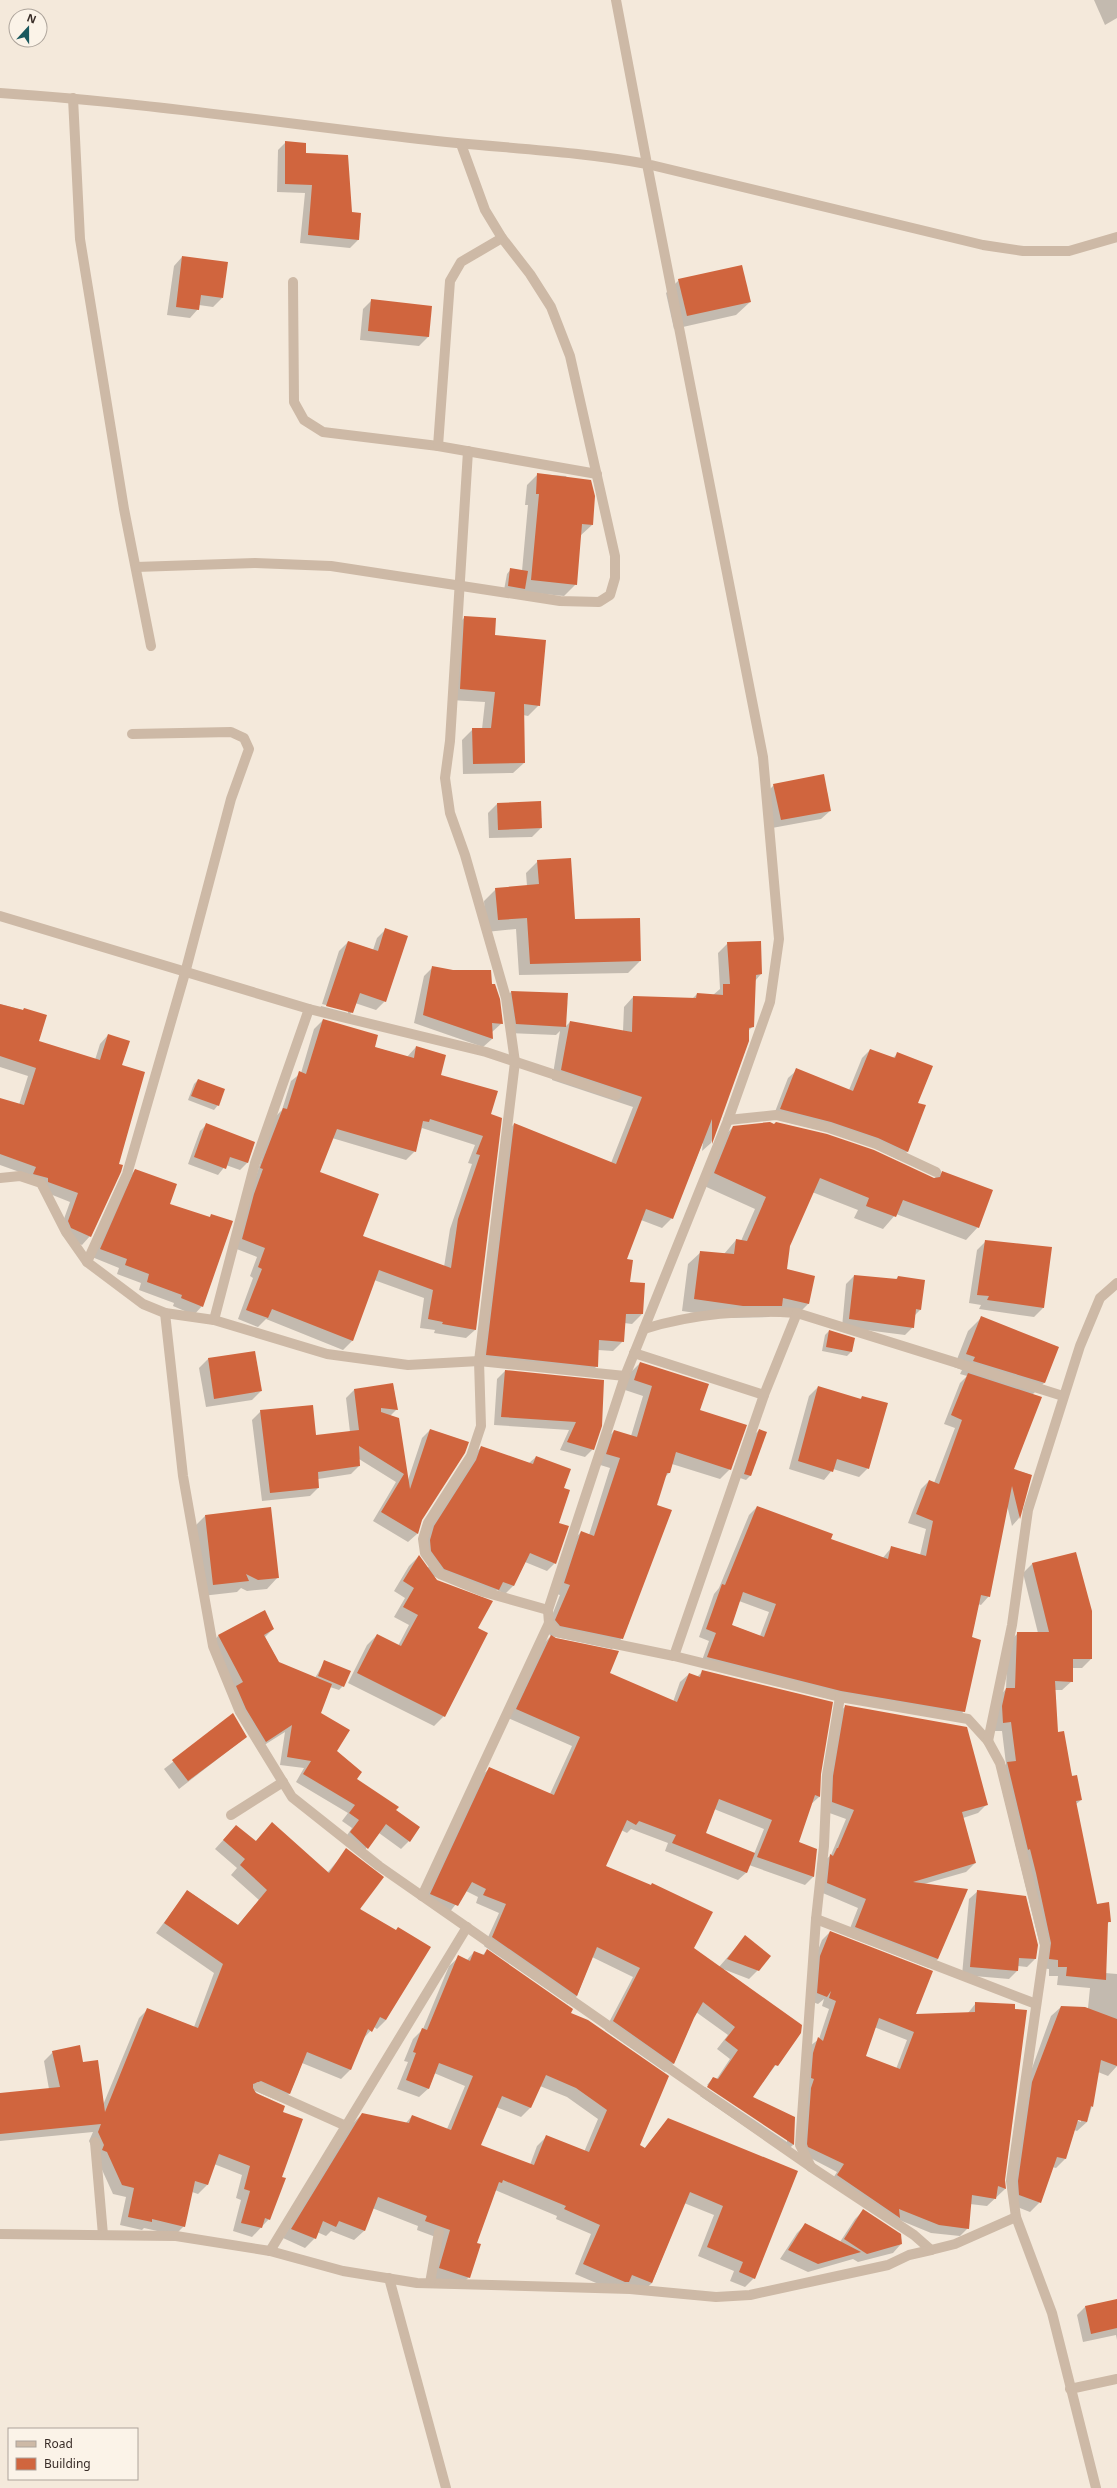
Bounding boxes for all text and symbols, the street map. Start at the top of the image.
north arrow [8,8,48,48]
text: N [25,10,39,27]
legend [8,2428,138,2480]
text: Road [44,2435,73,2452]
text: Building [44,2455,91,2472]

